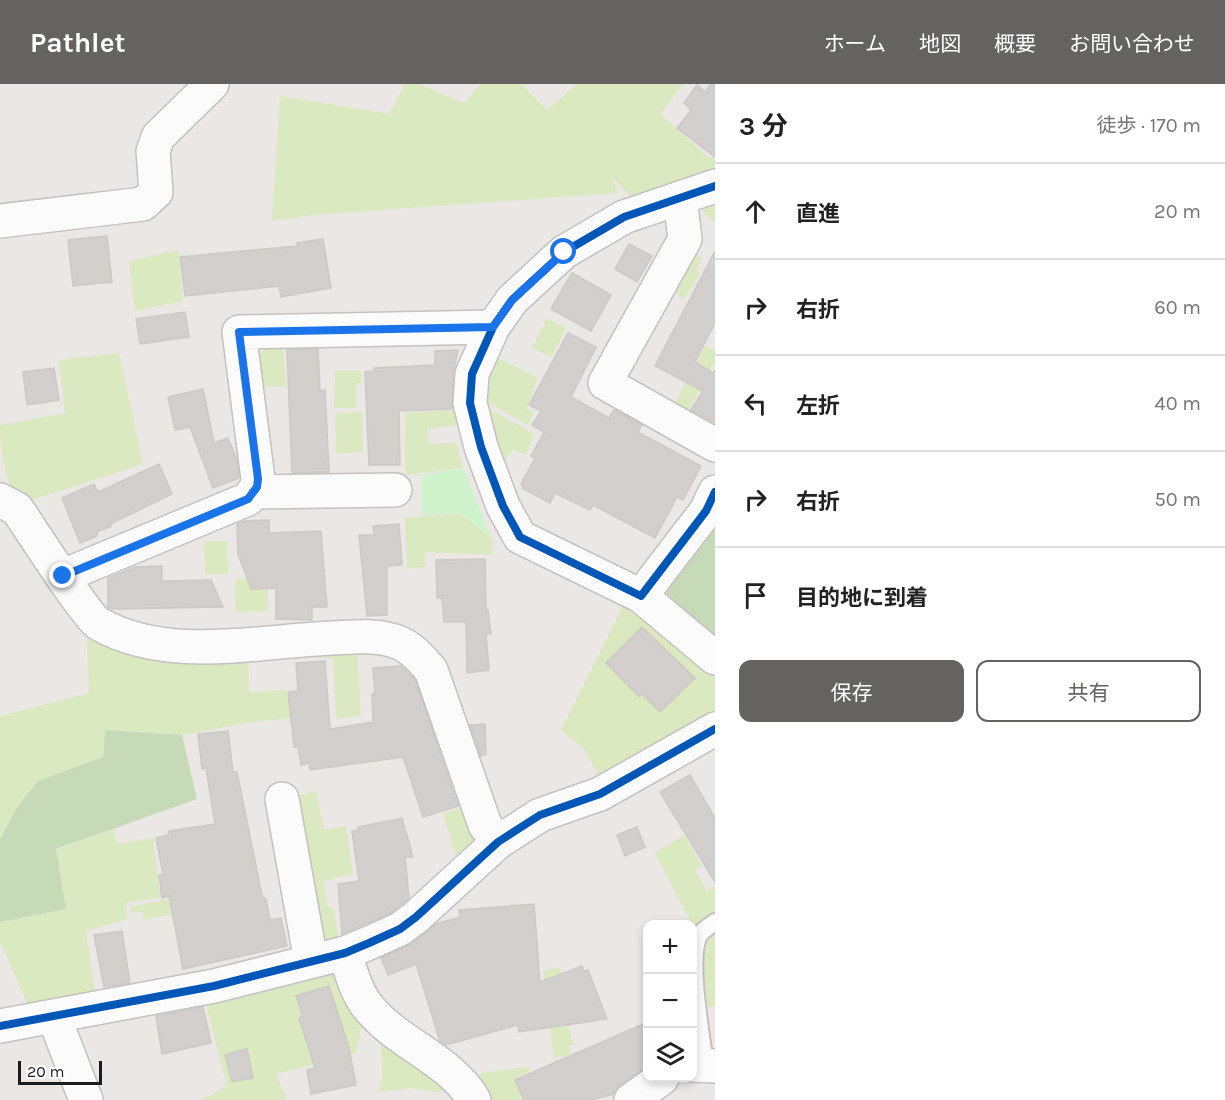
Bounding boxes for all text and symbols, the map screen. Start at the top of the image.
text: Pathlet [30,26,126,59]
text: ホーム [824,32,886,56]
text: 地図 [919,32,961,56]
text: 概要 [994,32,1036,56]
text: お問い合わせ [1069,32,1195,56]
text: 3 分 [739,111,788,142]
text: 徒歩 · 170 m [1097,114,1201,137]
icon: ahead [739,195,772,228]
text: 20 m [1154,200,1201,223]
text: 直進 [796,201,840,227]
route start [550,238,576,264]
icon: right [739,291,772,324]
text: 60 m [1154,296,1201,319]
text: 右折 [796,297,840,323]
icon: left [739,387,772,420]
text: 40 m [1155,392,1201,415]
text: 左折 [796,393,840,419]
icon: right [739,483,772,516]
text: 50 m [1154,488,1201,511]
text: 右折 [796,489,840,515]
route end [49,562,75,588]
icon: arrive [739,579,772,612]
text: 目的地に到着 [796,585,928,611]
button: 保存 [739,660,964,722]
button: 共有 [976,660,1201,722]
map controls [643,920,697,1082]
button: + [643,920,697,974]
button: − [643,974,697,1028]
button: layers [643,1028,697,1082]
scale bar [18,1058,102,1086]
text: 20 m [27,1062,65,1081]

